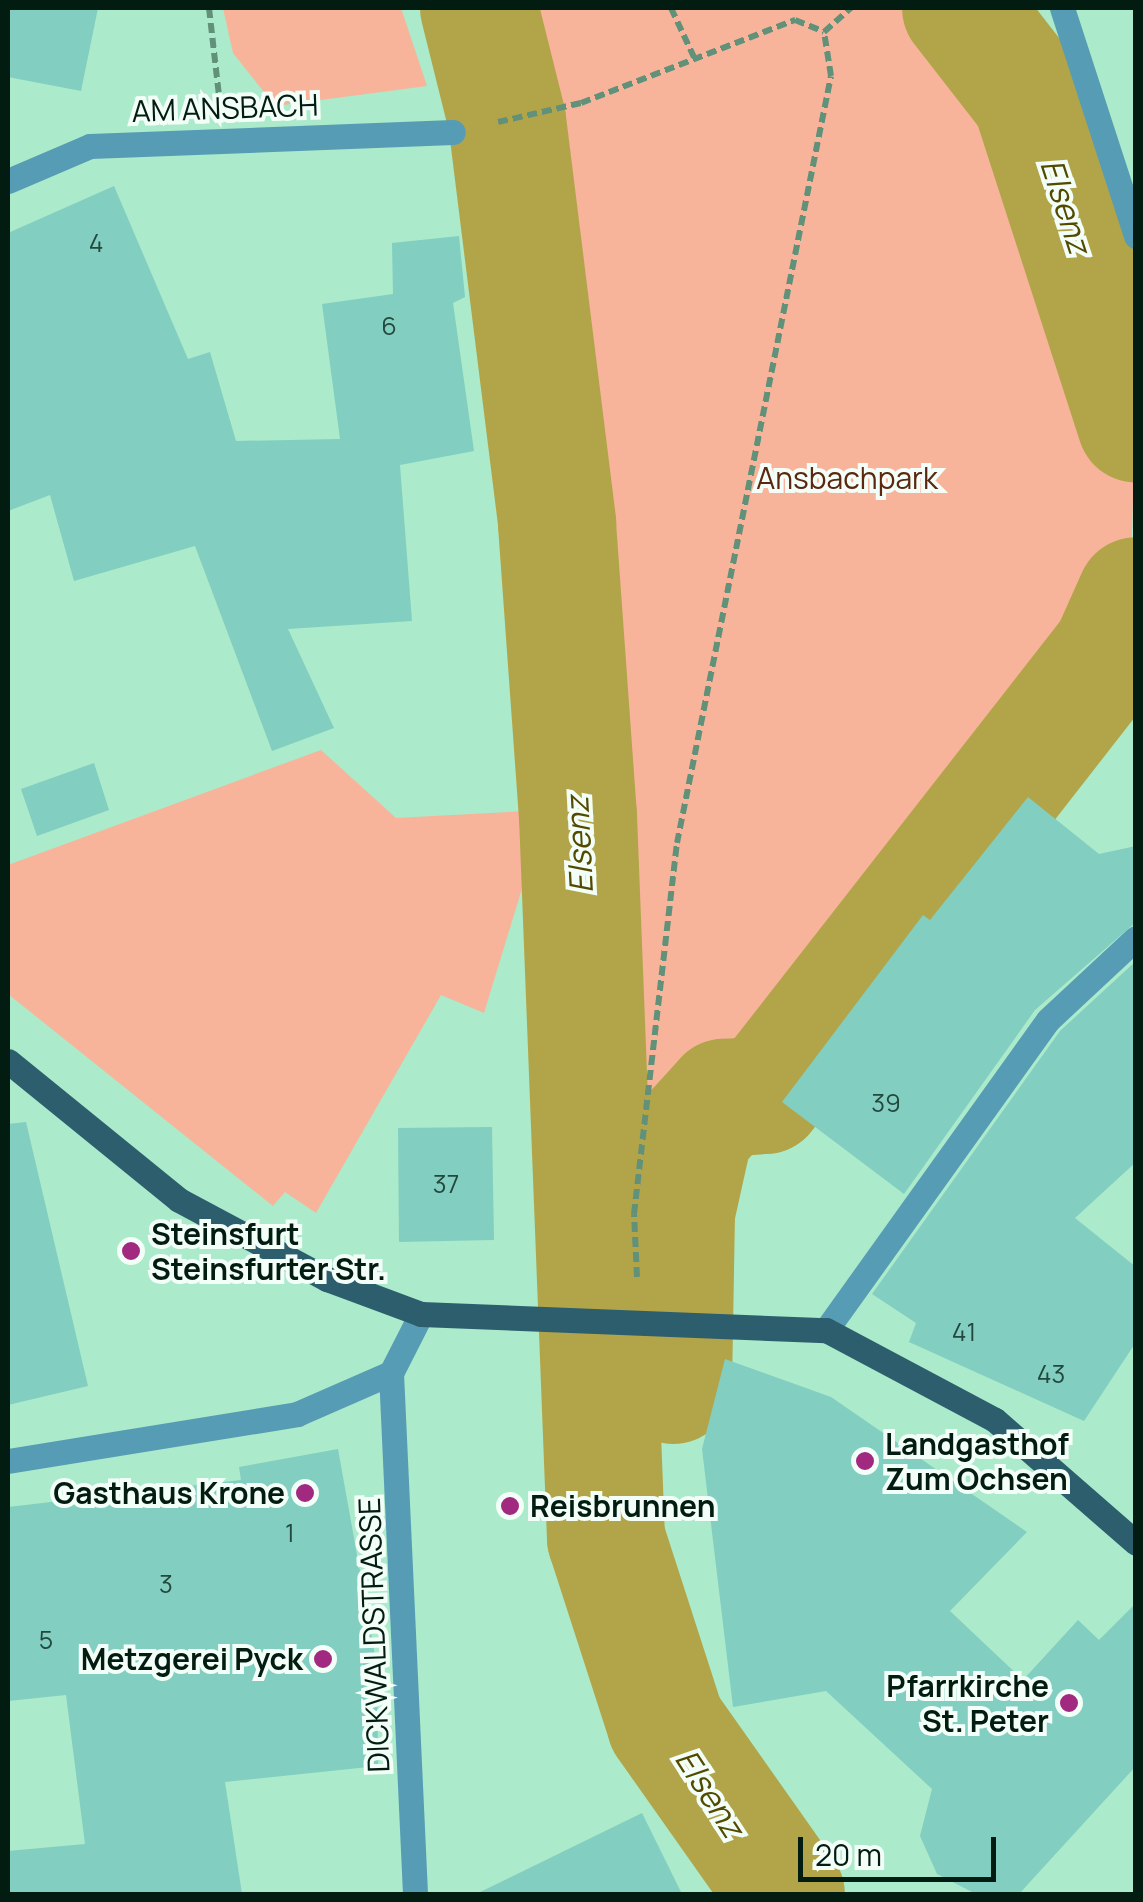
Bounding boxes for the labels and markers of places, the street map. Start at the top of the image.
place label: Steinsfurt Steinsfurter Str. [151,1216,386,1286]
marker: Steinsfurt Steinsfurter Str. [120,1240,142,1262]
place label: Landgasthof Zum Ochsen [885,1426,1069,1496]
marker: Landgasthof Zum Ochsen [854,1450,876,1472]
place label: Gasthaus Krone [53,1475,285,1511]
marker: Gasthaus Krone [294,1482,316,1504]
place label: Reisbrunnen [530,1488,715,1524]
marker: Reisbrunnen [499,1495,521,1517]
place label: Metzgerei Pyck [81,1641,303,1677]
marker: Metzgerei Pyck [312,1648,334,1670]
place label: Pfarrkirche St. Peter [886,1668,1049,1738]
marker: Pfarrkirche St. Peter [1058,1692,1080,1714]

